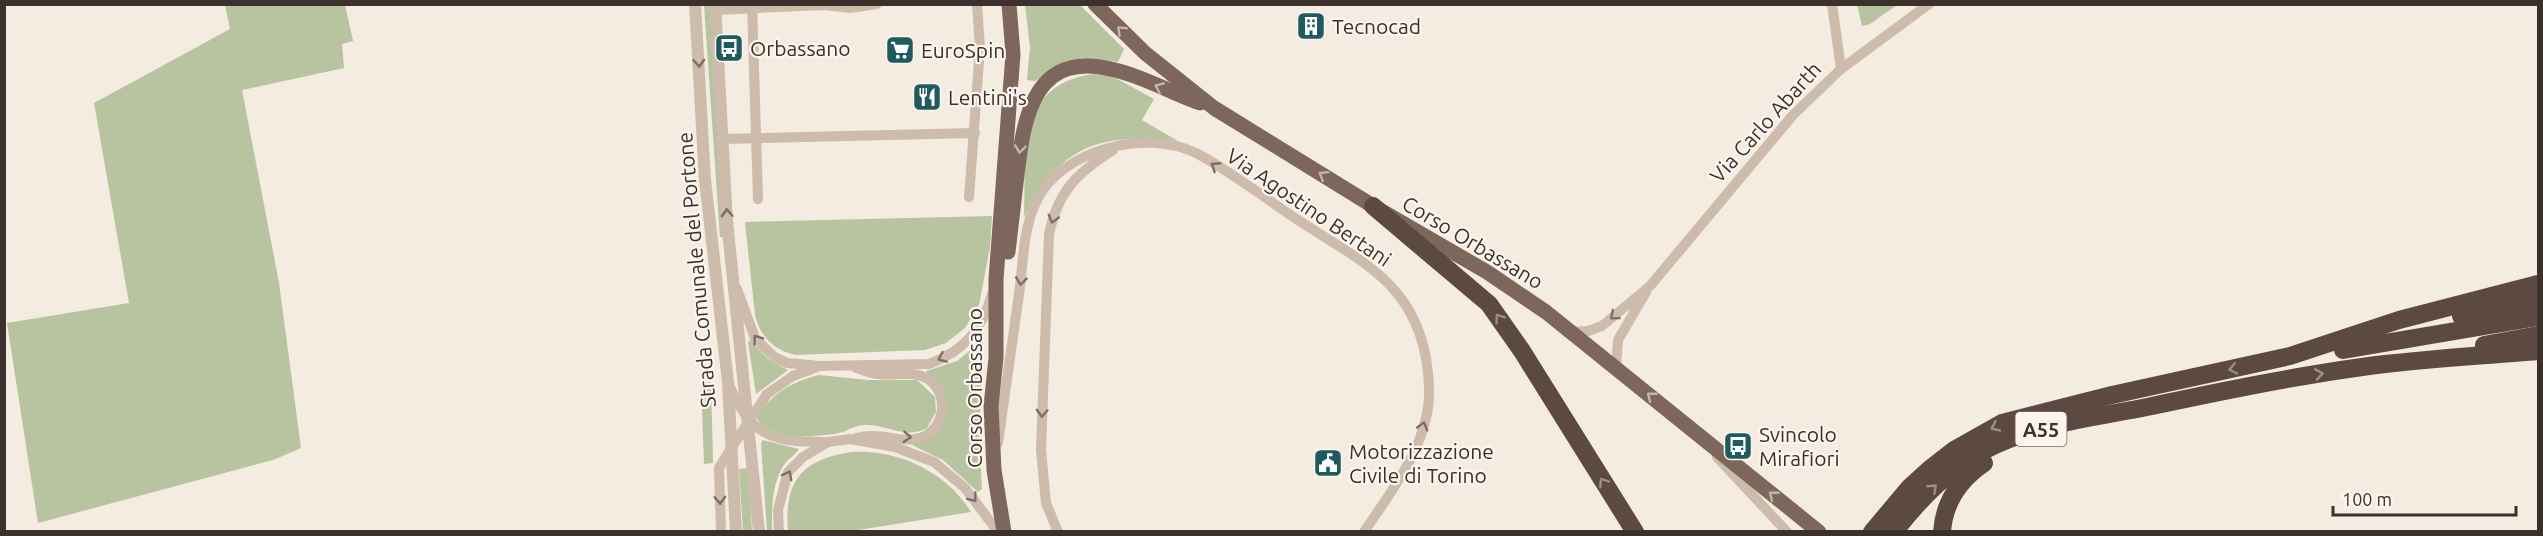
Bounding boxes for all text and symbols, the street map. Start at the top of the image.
building icon: Tecnocad [1295,10,1327,42]
place label: Tecnocad [1332,14,1421,38]
one-way arrow [1118,26,1128,37]
bus stop icon: Orbassano [713,32,745,64]
supermarket icon: EuroSpin [884,34,916,66]
place label: Orbassano [750,36,851,60]
place label: EuroSpin [921,38,1005,62]
street label: Via Carlo Abarth [1705,57,1825,187]
one-way arrow [692,58,705,67]
restaurant icon: Lentini's [911,81,943,113]
one-way arrow [1155,82,1166,94]
place label: Lentini's [948,85,1027,109]
street label: Strada Comunale del Portone [672,131,720,409]
street label: Via Agostino Bertani [1222,143,1396,271]
one-way arrow [1014,145,1026,154]
one-way arrow [1211,162,1222,173]
one-way arrow [1319,171,1329,183]
street label: Corso Orbassano [1398,191,1548,293]
one-way arrow [720,208,733,217]
one-way arrow [1048,213,1060,224]
one-way arrow [1015,277,1028,286]
street label: Corso Orbassano [962,308,986,468]
one-way arrow [1610,309,1621,320]
one-way arrow [1495,313,1506,324]
one-way arrow [753,335,764,346]
one-way arrow [937,351,948,363]
one-way arrow [2228,362,2238,375]
one-way arrow [2314,368,2324,381]
one-way arrow [1647,392,1658,403]
one-way arrow [1036,409,1049,418]
road number: A55 [2016,412,2066,446]
one-way arrow [1991,419,2002,431]
one-way arrow [1416,421,1428,432]
place label: Svincolo Mirafiori [1759,422,1840,470]
bus stop icon: Svincolo Mirafiori [1722,430,1754,462]
one-way arrow [903,431,912,444]
place label: Motorizzazione Civile di Torino [1349,439,1494,487]
public building icon: Motorizzazione Civile di Torino [1312,447,1344,479]
one-way arrow [781,471,792,481]
one-way arrow [1600,478,1611,489]
scale bar [2333,479,2516,517]
one-way arrow [1926,485,1937,496]
text: 100 m [2342,489,2392,509]
one-way arrow [965,491,976,502]
one-way arrow [1769,491,1780,502]
one-way arrow [714,495,727,504]

